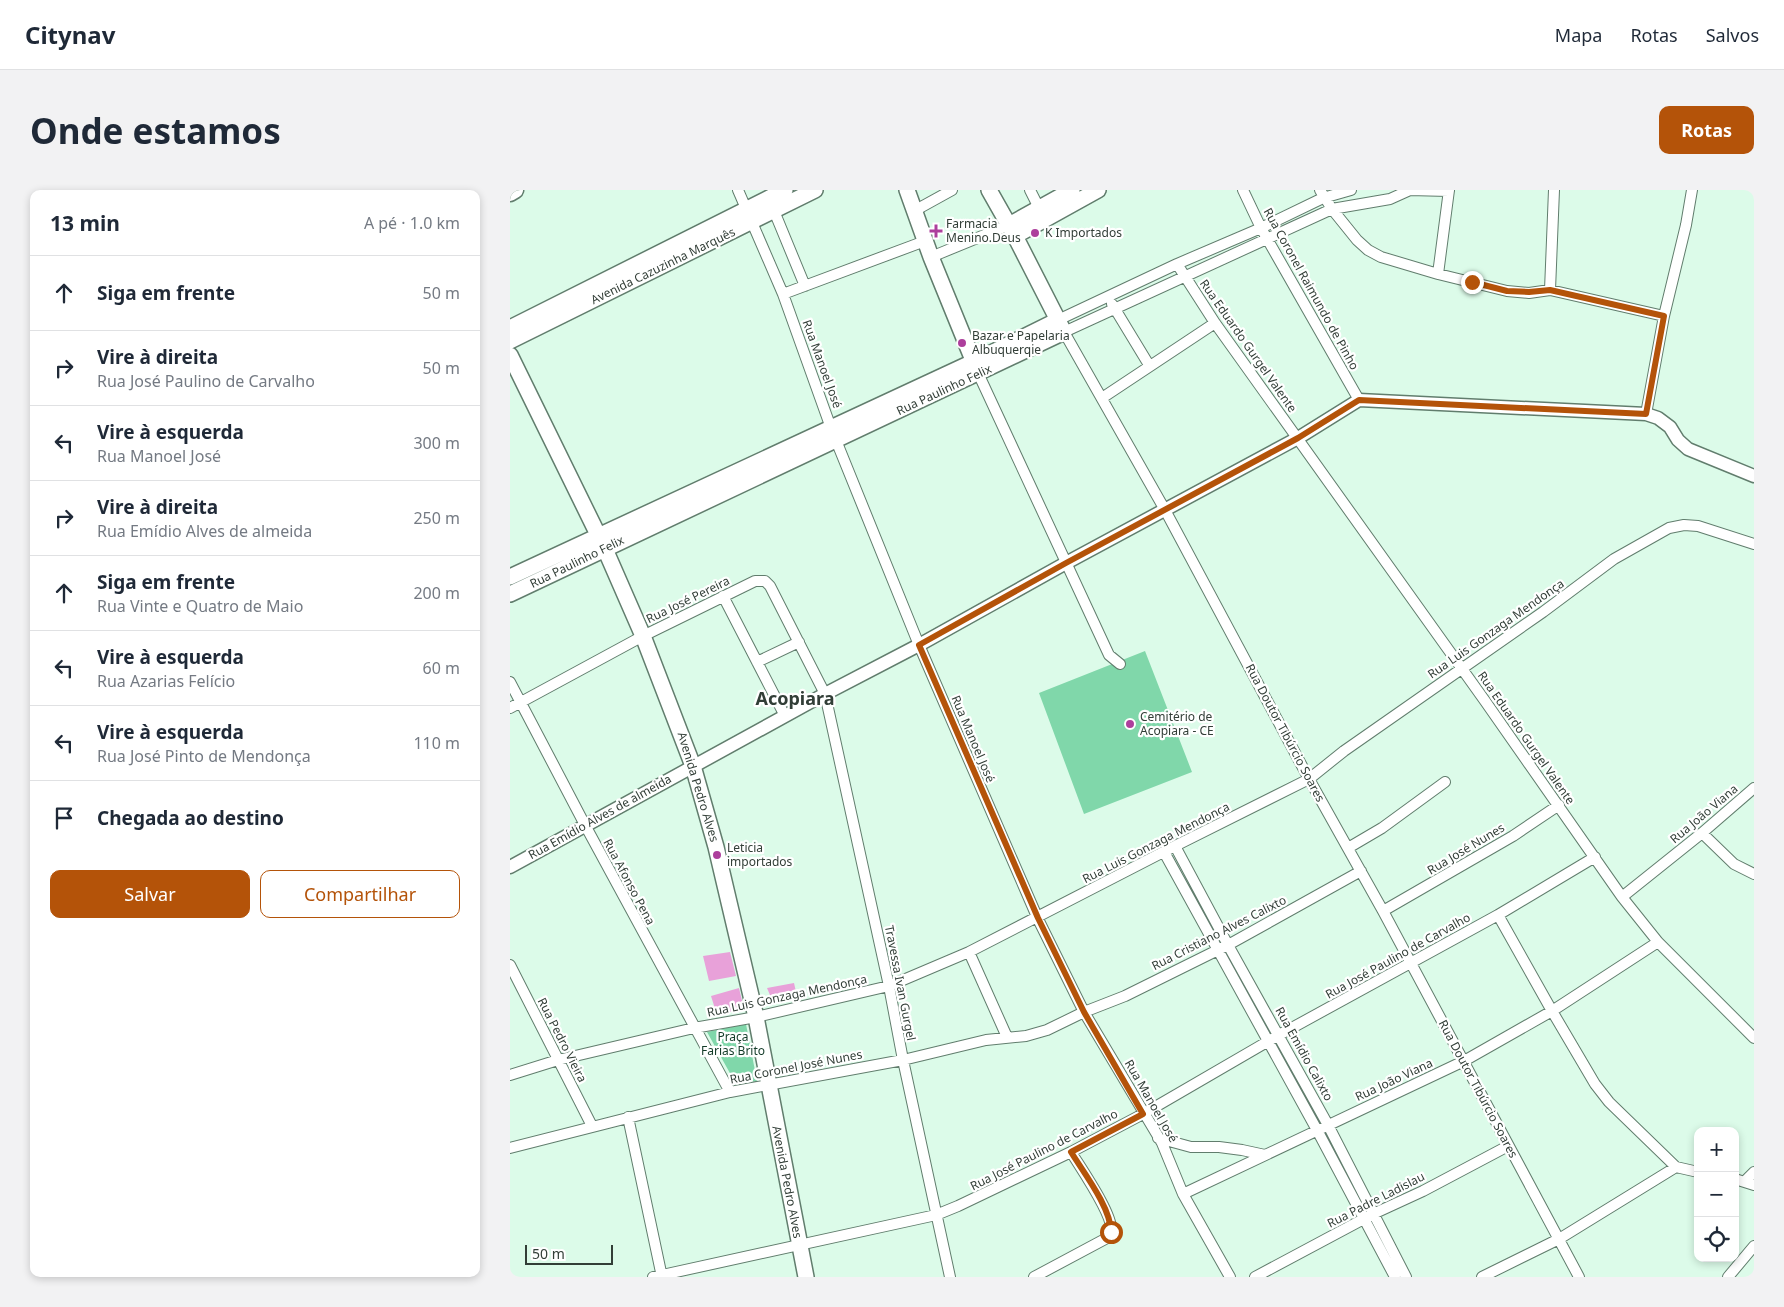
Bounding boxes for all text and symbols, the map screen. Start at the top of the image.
text: Citynav [25,18,115,51]
text: Mapa [1555,23,1602,47]
text: Rotas [1630,23,1678,47]
text: Salvos [1706,23,1759,47]
button: Rotas [1659,106,1754,154]
text: Onde estamos [30,107,281,154]
street label: Rua Coronel Raimundo de Pinho [1260,205,1363,373]
text: 13 min [50,209,120,237]
text: A pé · 1.0 km [364,212,460,234]
place label: Farmacia Menino.Deus [946,215,1021,246]
street label: Avenida Cazuzinha Marquês [588,223,738,308]
place label: K Importados [1045,224,1122,241]
marker: Farmacia Menino.Deus [930,225,942,237]
marker: K Importados [1029,227,1041,239]
route end [1461,271,1484,294]
street label: Rua Eduardo Gurgel Valente [1196,276,1301,416]
icon: ahead [50,279,78,307]
text: Siga em frente [97,280,235,306]
text: 50 m [423,282,460,304]
street label: Rua Manoel José [799,317,846,411]
place label: Bazar e Papelaria Albuquerqie [972,327,1070,358]
marker: Bazar e Papelaria Albuquerqie [956,337,968,349]
text: Vire à direita [97,344,218,370]
icon: right [50,354,78,382]
text: 50 m [423,357,460,379]
street label: Rua Paulinho Felix [893,360,995,419]
text: Rua José Paulino de Carvalho [97,370,315,392]
text: Vire à esquerda [97,419,244,445]
icon: left [50,429,78,457]
text: 300 m [413,432,460,454]
text: Rua Manoel José [97,445,221,467]
text: Vire à direita [97,494,218,520]
icon: right [50,504,78,532]
text: 250 m [413,507,460,529]
text: Rua Emídio Alves de almeida [97,520,312,542]
street label: Rua Paulinho Felix [527,531,627,592]
text: Siga em frente [97,569,235,595]
street label: Rua José Pereira [643,572,732,627]
street label: Rua Luis Gonzaga Mendonça [1424,575,1567,682]
icon: ahead [50,579,78,607]
text: 200 m [413,582,460,604]
text: Rua Vinte e Quatro de Maio [97,595,303,617]
text: Vire à esquerda [97,644,244,670]
icon: left [50,654,78,682]
text: 60 m [423,657,460,679]
street label: Rua Doutor Tibúrcio Soares [1242,661,1329,805]
street label: Rua Eduardo Gurgel Valente [1474,668,1579,808]
text: Rua Azarias Felício [97,670,235,692]
district label: Acopiara [755,686,835,710]
street label: Rua Manoel José [947,693,1000,785]
place label: Cemitério de Acopiara - CE [1140,708,1214,739]
marker: Cemitério de Acopiara - CE [1124,718,1136,730]
text: Vire à esquerda [97,719,244,745]
icon: left [50,729,78,757]
street label: Avenida Pedro Alves [674,730,723,844]
text: 110 m [413,732,460,754]
text: Rua José Pinto de Mendonça [97,745,311,767]
street label: Rua Emídio Alves de almeida [525,770,674,863]
street label: Rua João Viana [1666,780,1741,847]
street label: Rua Luis Gonzaga Mendonça [1079,798,1232,887]
icon: arrive [50,804,78,832]
text: Chegada ao destino [97,805,284,831]
street label: Rua José Nunes [1424,819,1508,878]
street label: Rua Afonso Pena [600,836,659,928]
place label: Leticia importados [727,839,793,870]
marker: Leticia importados [711,849,723,861]
button: Salvar [50,870,250,918]
button: Compartilhar [260,870,460,918]
street label: Rua Cristiano Alves Calixto [1149,891,1289,974]
street label: Rua José Paulino de Carvalho [1322,909,1473,1003]
street label: Travessa Ivan Gurgel [881,924,920,1042]
street label: Rua Luis Gonzaga Mendonça [705,970,868,1021]
street label: Rua Pedro Vieira [534,995,591,1085]
street label: Rua Emídio Calixto [1272,1004,1337,1104]
street label: Rua Doutor Tibúrcio Soares [1435,1017,1522,1161]
park label: Praça Farias Brito [701,1028,765,1059]
street label: Rua Coronel José Nunes [728,1045,864,1088]
street label: Rua João Viana [1352,1054,1435,1105]
street label: Rua Manoel José [1121,1056,1182,1145]
street label: Rua José Paulino de Carvalho [967,1105,1120,1194]
street label: Avenida Pedro Alves [768,1124,807,1240]
map controls [1694,1127,1739,1262]
button: + [1694,1127,1739,1172]
street label: Rua Padre Ladislau [1324,1168,1427,1231]
button: − [1694,1172,1739,1217]
button: locate [1694,1217,1739,1262]
route start [1100,1221,1123,1244]
scale bar [525,1242,612,1265]
text: 50 m [532,1244,565,1263]

